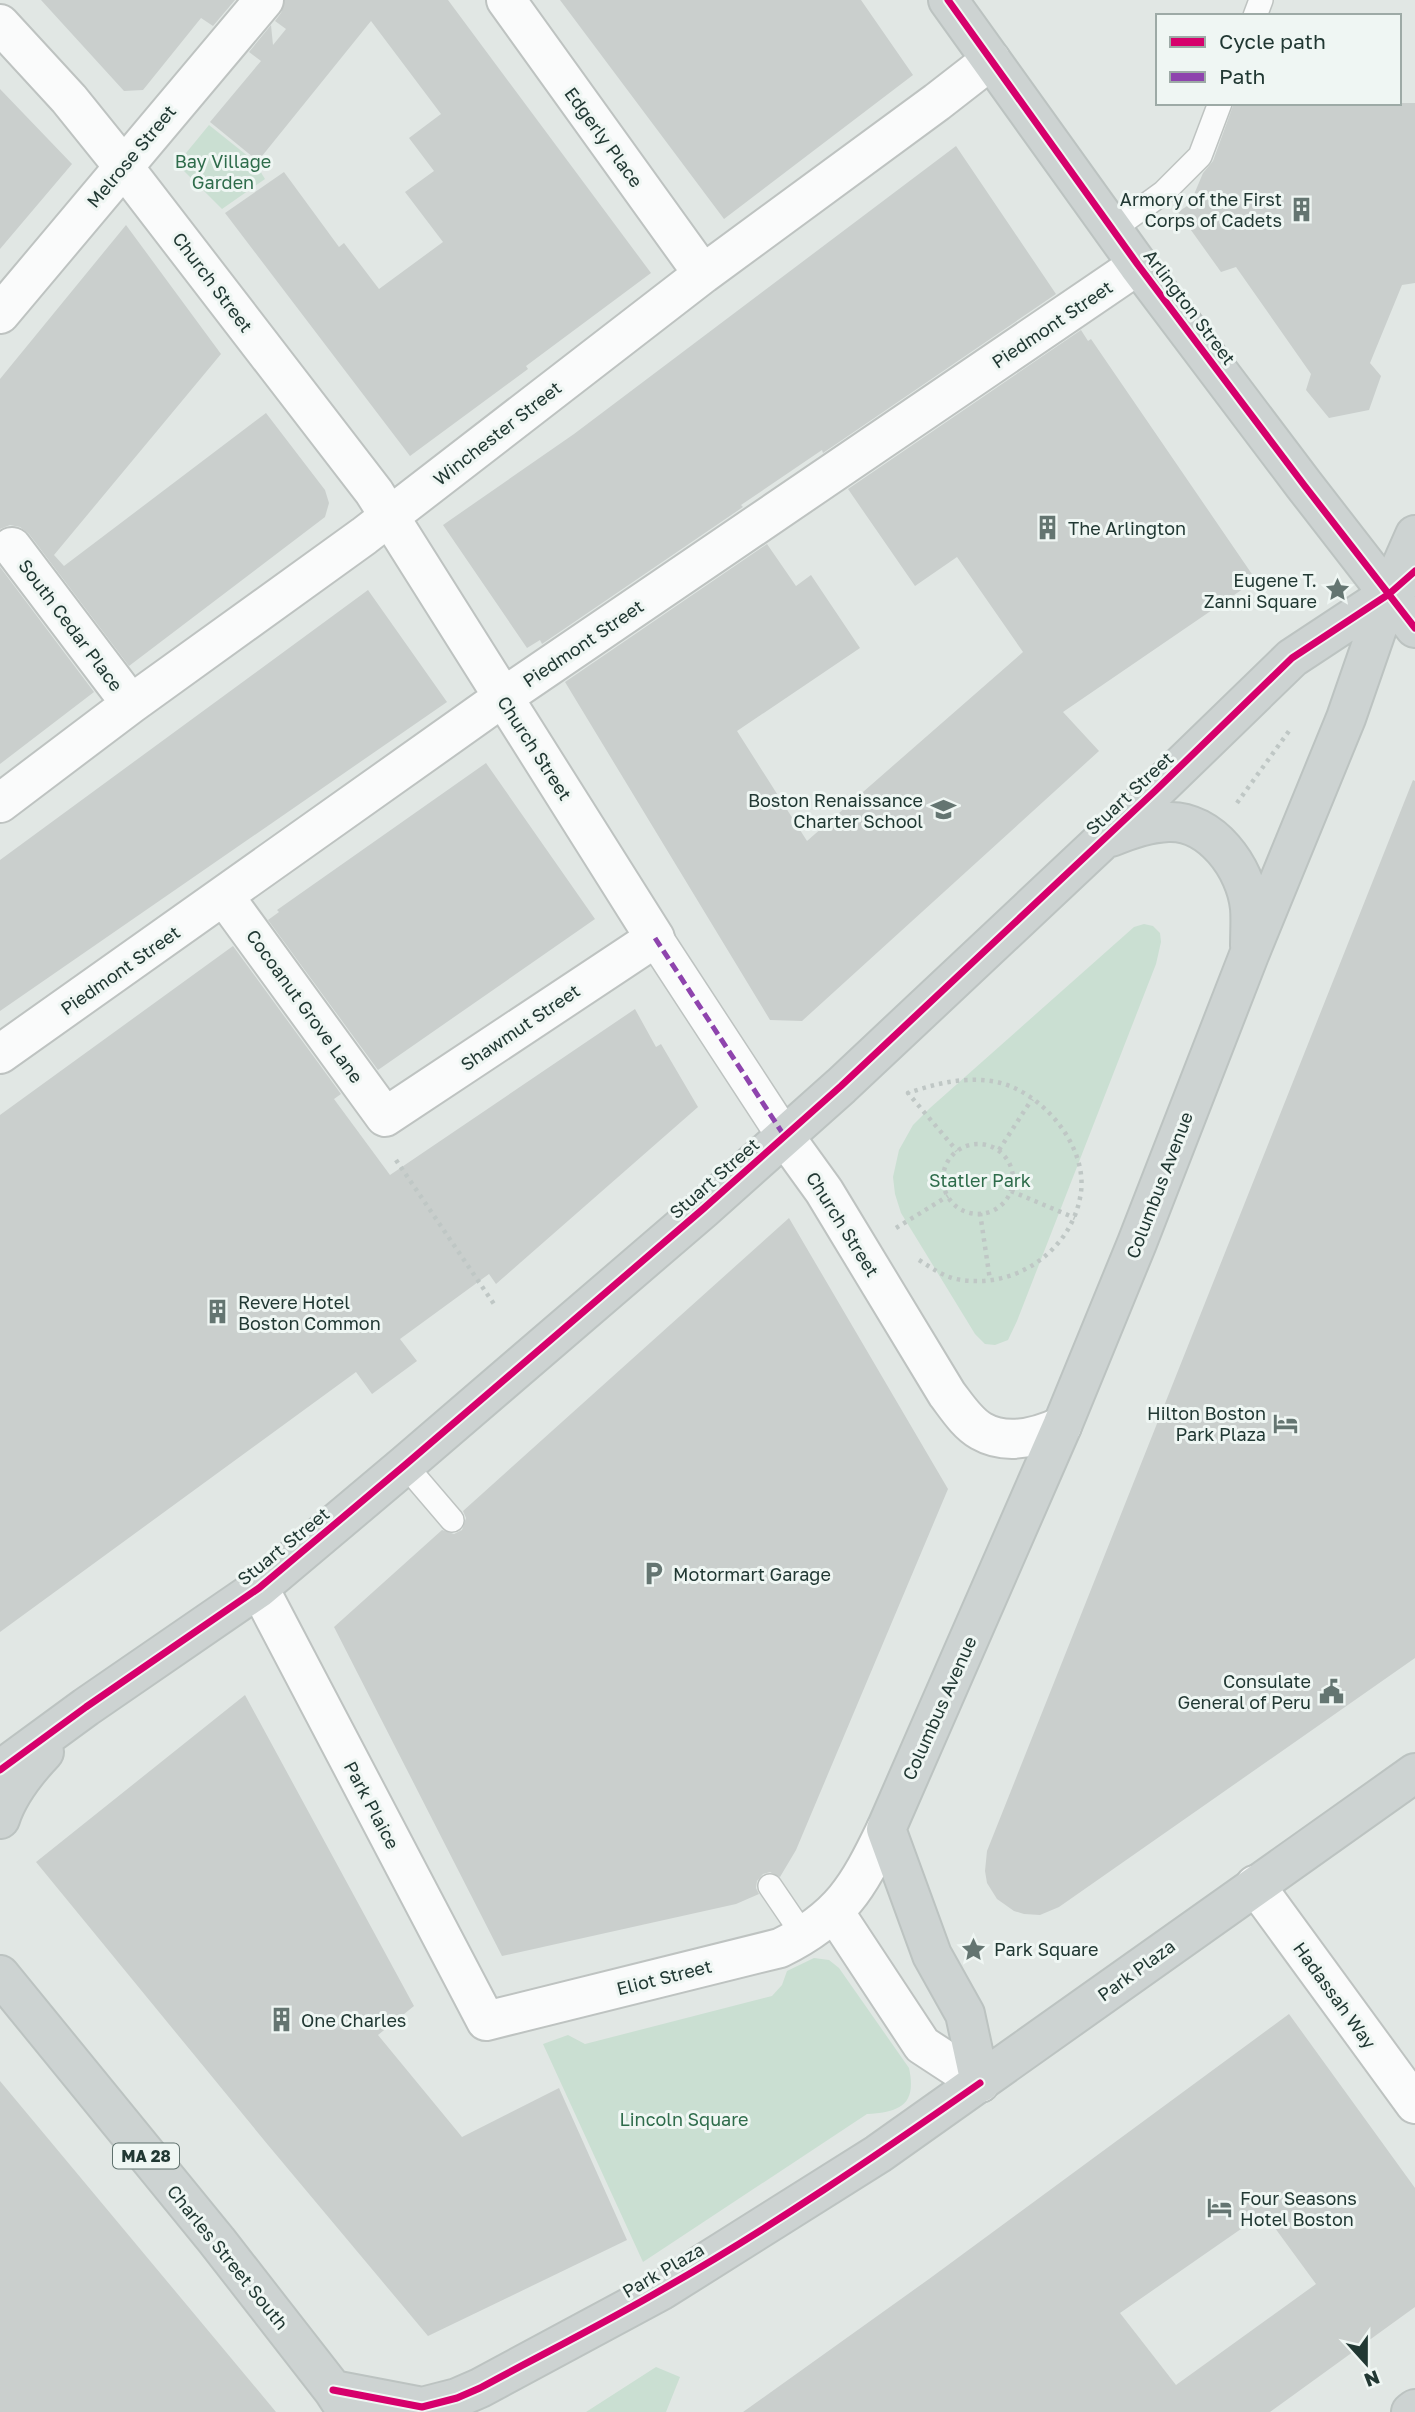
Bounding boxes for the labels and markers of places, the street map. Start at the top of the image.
place label: Armory of the First Corps of Cadets [1120,188,1282,231]
building icon: Armory of the First Corps of Cadets [1288,195,1316,223]
building icon: The Arlington [1034,514,1062,542]
place label: The Arlington [1068,517,1186,539]
place label: Eugene T. Zanni Square [1204,569,1317,612]
place icon: Eugene T. Zanni Square [1323,576,1351,604]
place label: Boston Renaissance Charter School [748,789,923,832]
school or university icon: Boston Renaissance Charter School [929,796,957,824]
place label: Revere Hotel Boston Common [238,1291,381,1334]
building icon: Revere Hotel Boston Common [204,1298,232,1326]
place label: Hilton Boston Park Plaza [1147,1402,1266,1445]
hotel icon: Hilton Boston Park Plaza [1272,1409,1300,1437]
parking icon: Motormart Garage [639,1560,667,1588]
place label: Motormart Garage [673,1563,831,1585]
place label: Consulate General of Peru [1177,1670,1311,1713]
public building icon: Consulate General of Peru [1317,1677,1345,1705]
place icon: Park Square [960,1935,988,1963]
place label: Park Square [994,1938,1098,1960]
building icon: One Charles [267,2006,295,2034]
place label: One Charles [301,2009,406,2031]
place label: Four Seasons Hotel Boston [1240,2187,1357,2230]
hotel icon: Four Seasons Hotel Boston [1206,2194,1234,2222]

